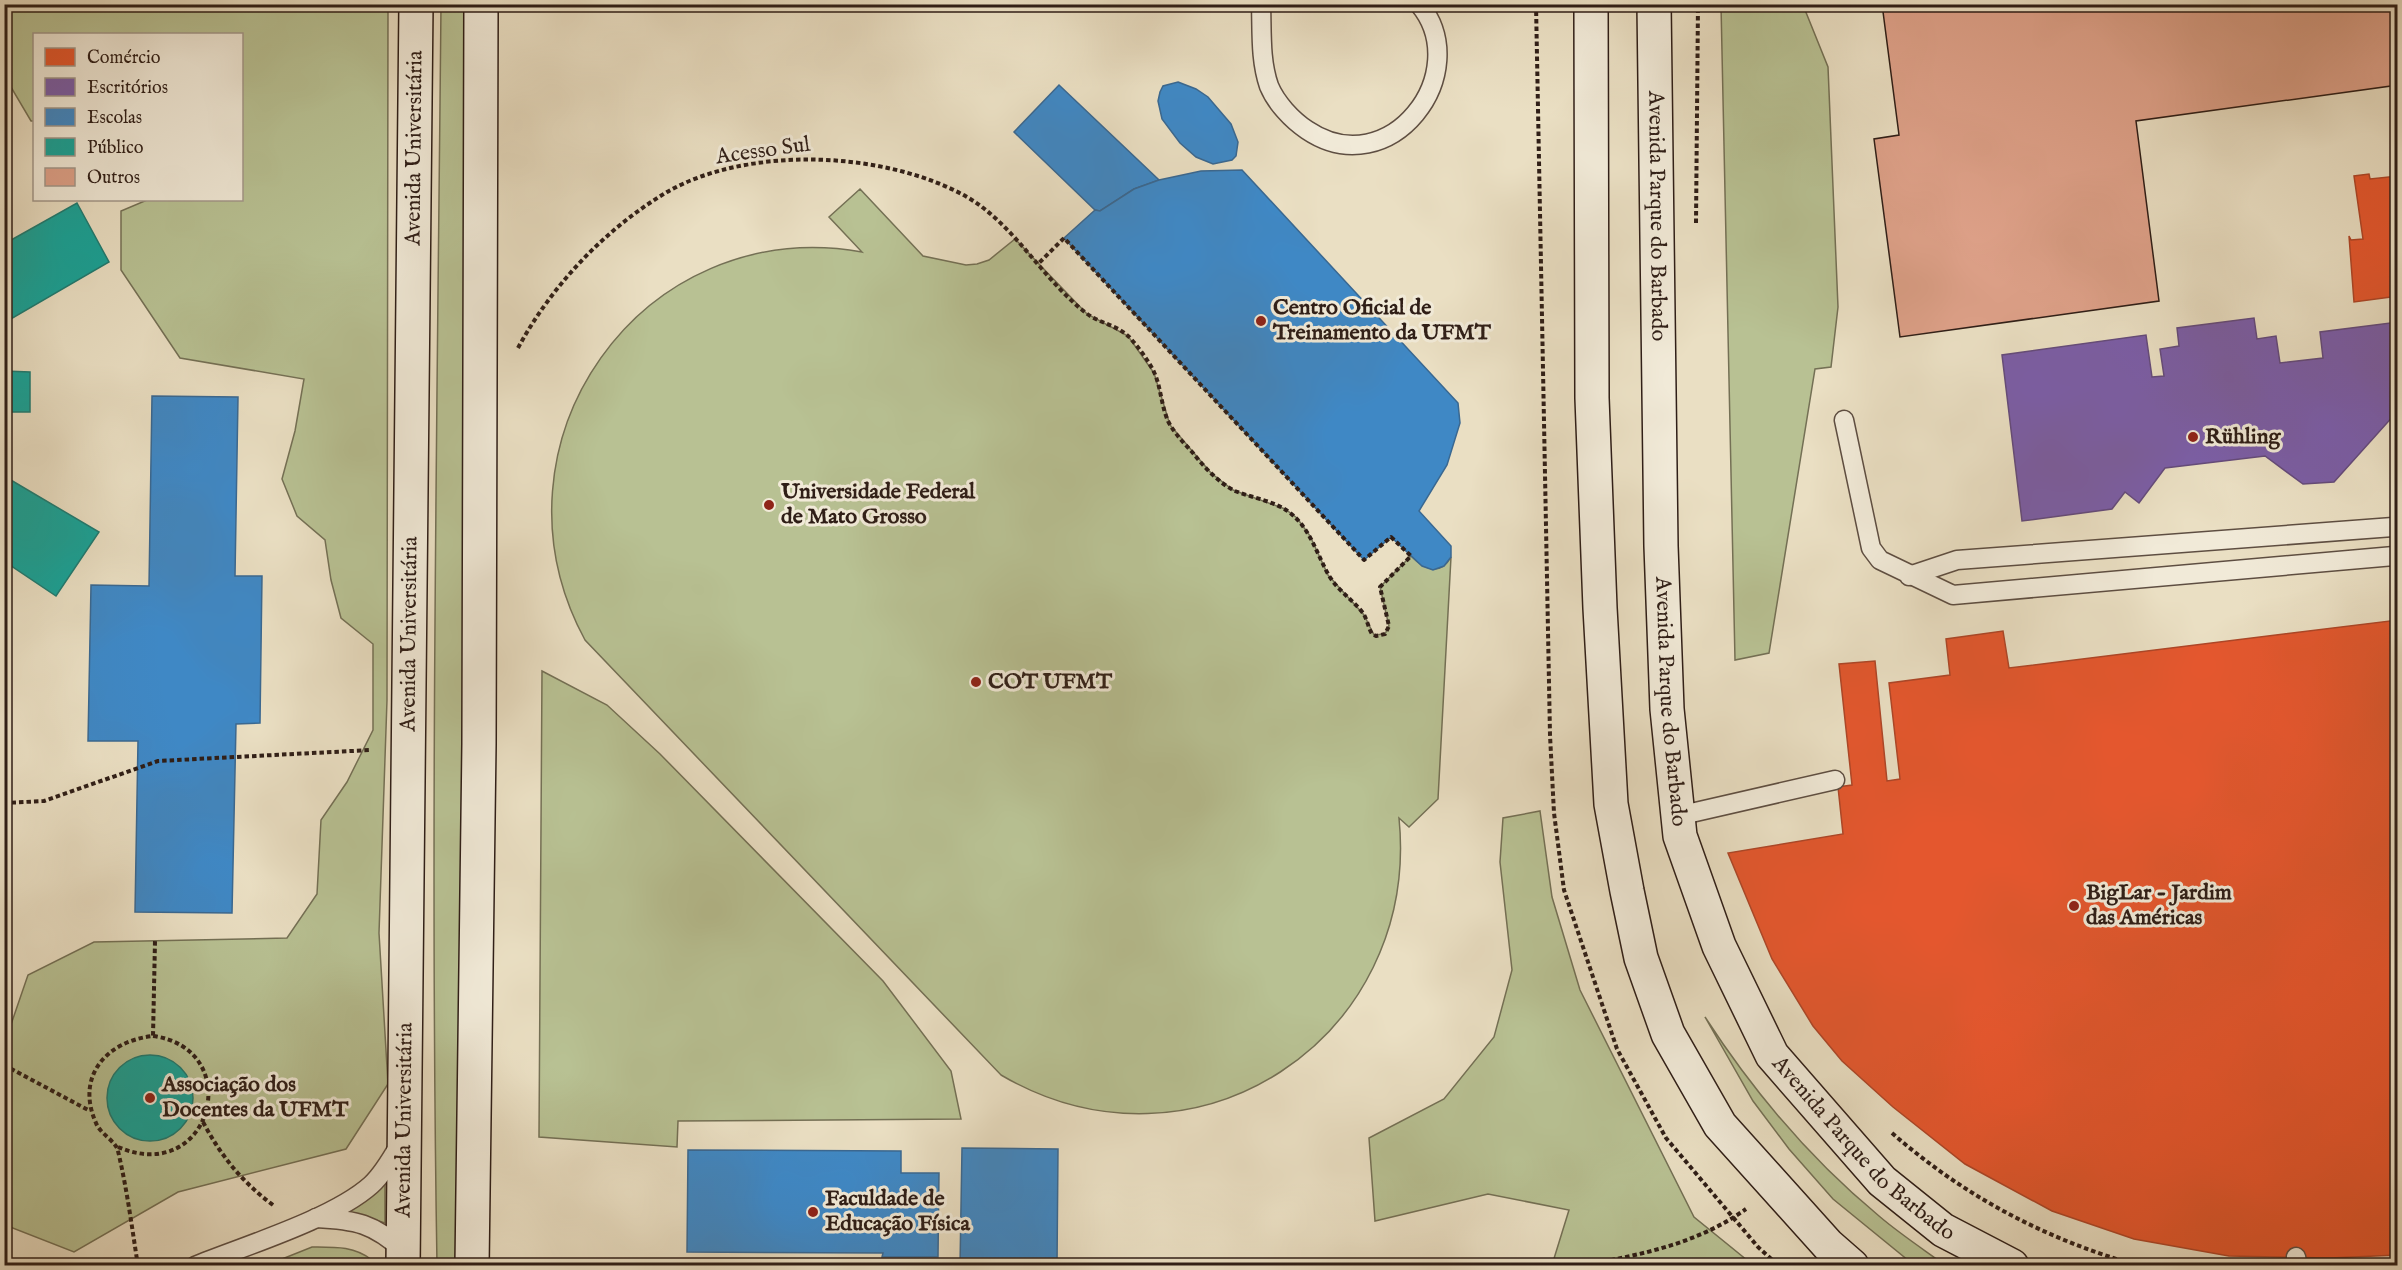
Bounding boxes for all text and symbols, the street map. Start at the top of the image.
legend [33,33,243,201]
text: Comércio [87,47,161,70]
street label: Avenida Universitária [400,50,430,247]
text: Escritórios [87,77,168,100]
street label: Avenida Parque do Barbado [1641,90,1672,342]
text: Escolas [87,107,142,130]
street label: Acesso Sul [713,131,812,172]
text: Público [87,137,144,160]
text: Outros [87,167,140,190]
place label: Centro Oficial de Treinamento da UFMT [1272,294,1492,347]
marker: Centro Oficial de Treinamento da UFMT [1254,314,1268,328]
place label: Rühling [2205,423,2281,451]
marker: Rühling [2186,430,2200,444]
place label: Universidade Federal de Mato Grosso [780,478,976,531]
marker: Universidade Federal de Mato Grosso [762,498,776,512]
street label: Avenida Universitária [394,536,425,733]
street label: Avenida Parque do Barbado [1648,575,1693,828]
place label: COT UFMT [988,668,1113,696]
marker: COT UFMT [969,675,983,689]
place label: BigLar - Jardim das Américas [2086,879,2232,932]
marker: BigLar - Jardim das Américas [2067,899,2081,913]
street label: Avenida Universitária [389,1022,420,1219]
street label: Avenida Parque do Barbado [1765,1050,1959,1248]
place label: Associação dos Docentes da UFMT [161,1071,349,1124]
marker: Associação dos Docentes da UFMT [143,1091,157,1105]
place label: Faculdade de Educação Física [825,1185,970,1238]
marker: Faculdade de Educação Física [806,1205,820,1219]

